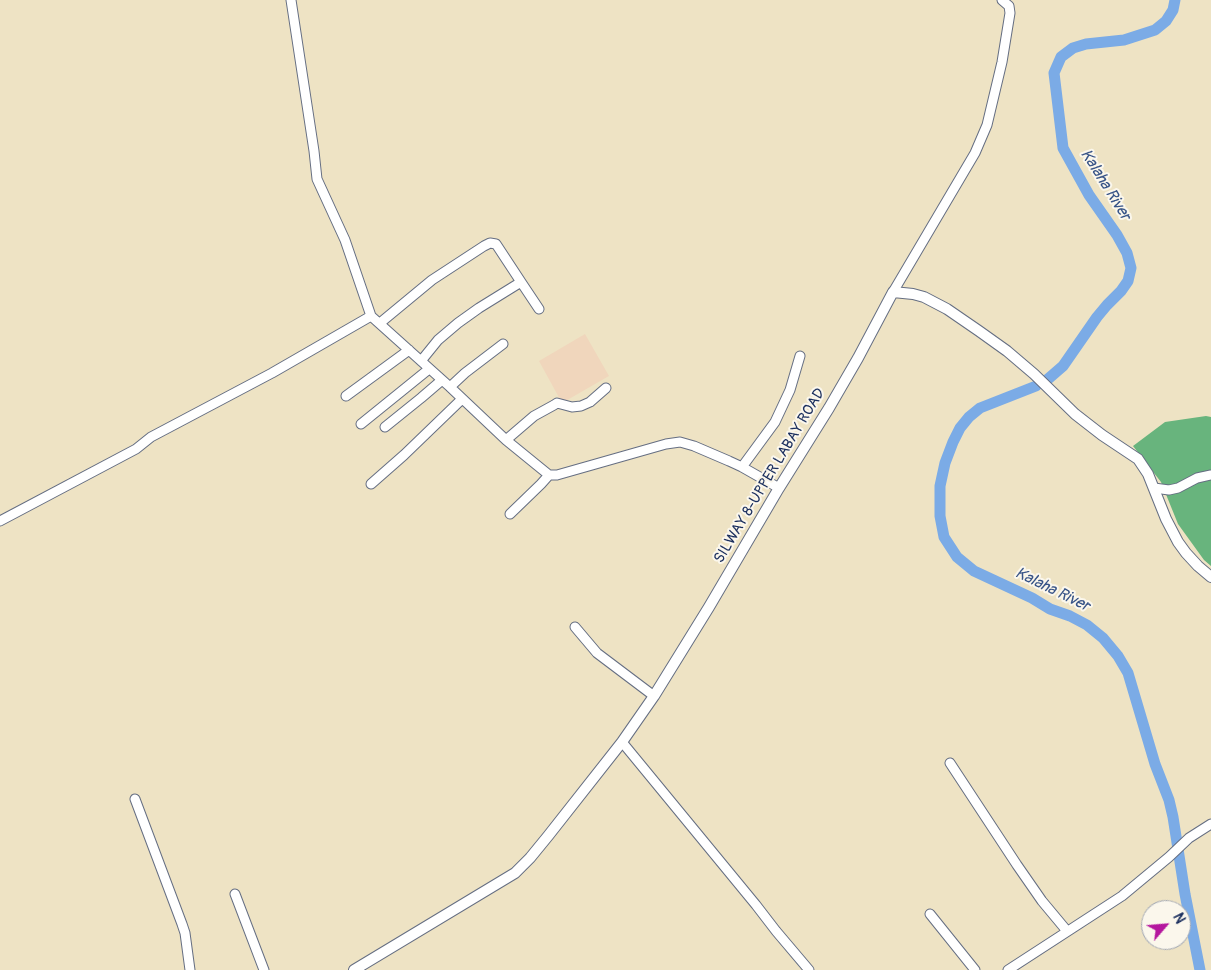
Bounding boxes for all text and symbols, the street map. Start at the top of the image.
water label: Kalaha River [1076,146,1134,224]
street label: SILWAY 8-UPPER LABAY ROAD [711,385,829,567]
water label: Kalaha River [1012,564,1092,616]
north arrow [1141,900,1191,950]
text: N [1169,910,1189,926]

